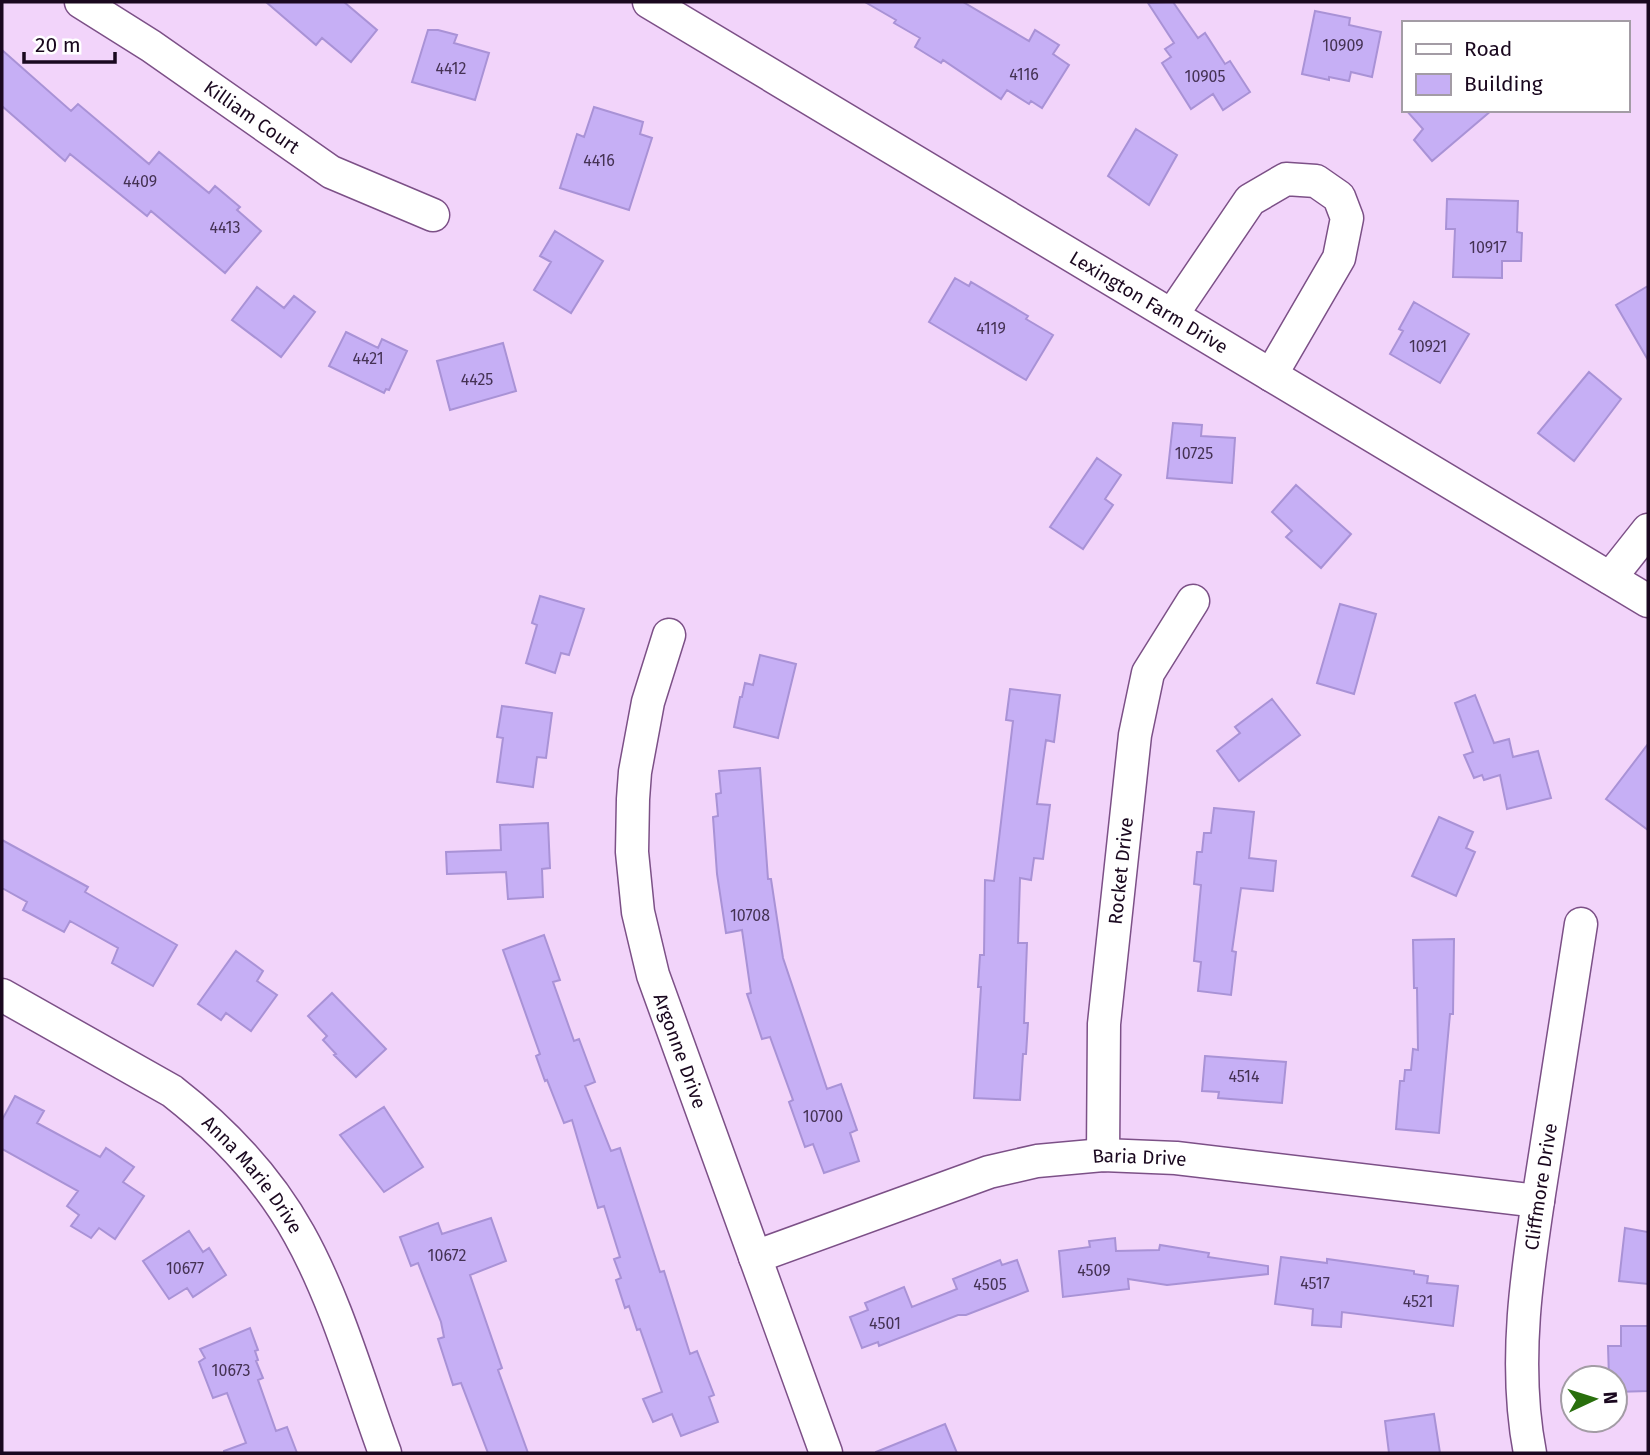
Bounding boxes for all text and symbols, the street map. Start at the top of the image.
scale bar [24,21,116,65]
legend [1402,21,1629,112]
text: 20 m [35,32,81,58]
house number: 10909 [1322,36,1364,55]
text: Road [1464,36,1512,62]
house number: 4412 [436,59,467,78]
house number: 4116 [1009,65,1039,84]
house number: 10905 [1184,67,1226,86]
text: Building [1464,71,1543,97]
street label: Killiam Court [200,76,304,159]
house number: 4416 [583,151,615,170]
house number: 4409 [123,172,157,191]
house number: 4413 [209,218,241,237]
house number: 10917 [1469,238,1507,257]
street label: Lexington Farm Drive [1065,246,1232,359]
house number: 4119 [976,319,1006,338]
house number: 10921 [1409,337,1447,356]
house number: 4421 [352,349,384,368]
house number: 4425 [461,370,493,389]
house number: 10725 [1175,444,1213,463]
street label: Rocket Drive [1104,816,1138,926]
house number: 10708 [730,906,770,925]
street label: Argonne Drive [649,990,711,1112]
house number: 4514 [1229,1067,1260,1086]
house number: 10700 [803,1107,843,1126]
street label: Anna Marie Drive [197,1111,307,1238]
street label: Cliffmore Drive [1520,1122,1562,1252]
street label: Baria Drive [1091,1144,1188,1171]
house number: 10672 [428,1246,466,1265]
house number: 10677 [166,1259,204,1278]
house number: 4509 [1077,1261,1111,1280]
house number: 4517 [1300,1274,1330,1293]
house number: 4505 [973,1275,1007,1294]
house number: 4521 [1403,1292,1433,1311]
house number: 4501 [869,1314,901,1333]
house number: 10673 [212,1361,250,1380]
north arrow [1559,1364,1629,1434]
text: N [1599,1391,1622,1405]

